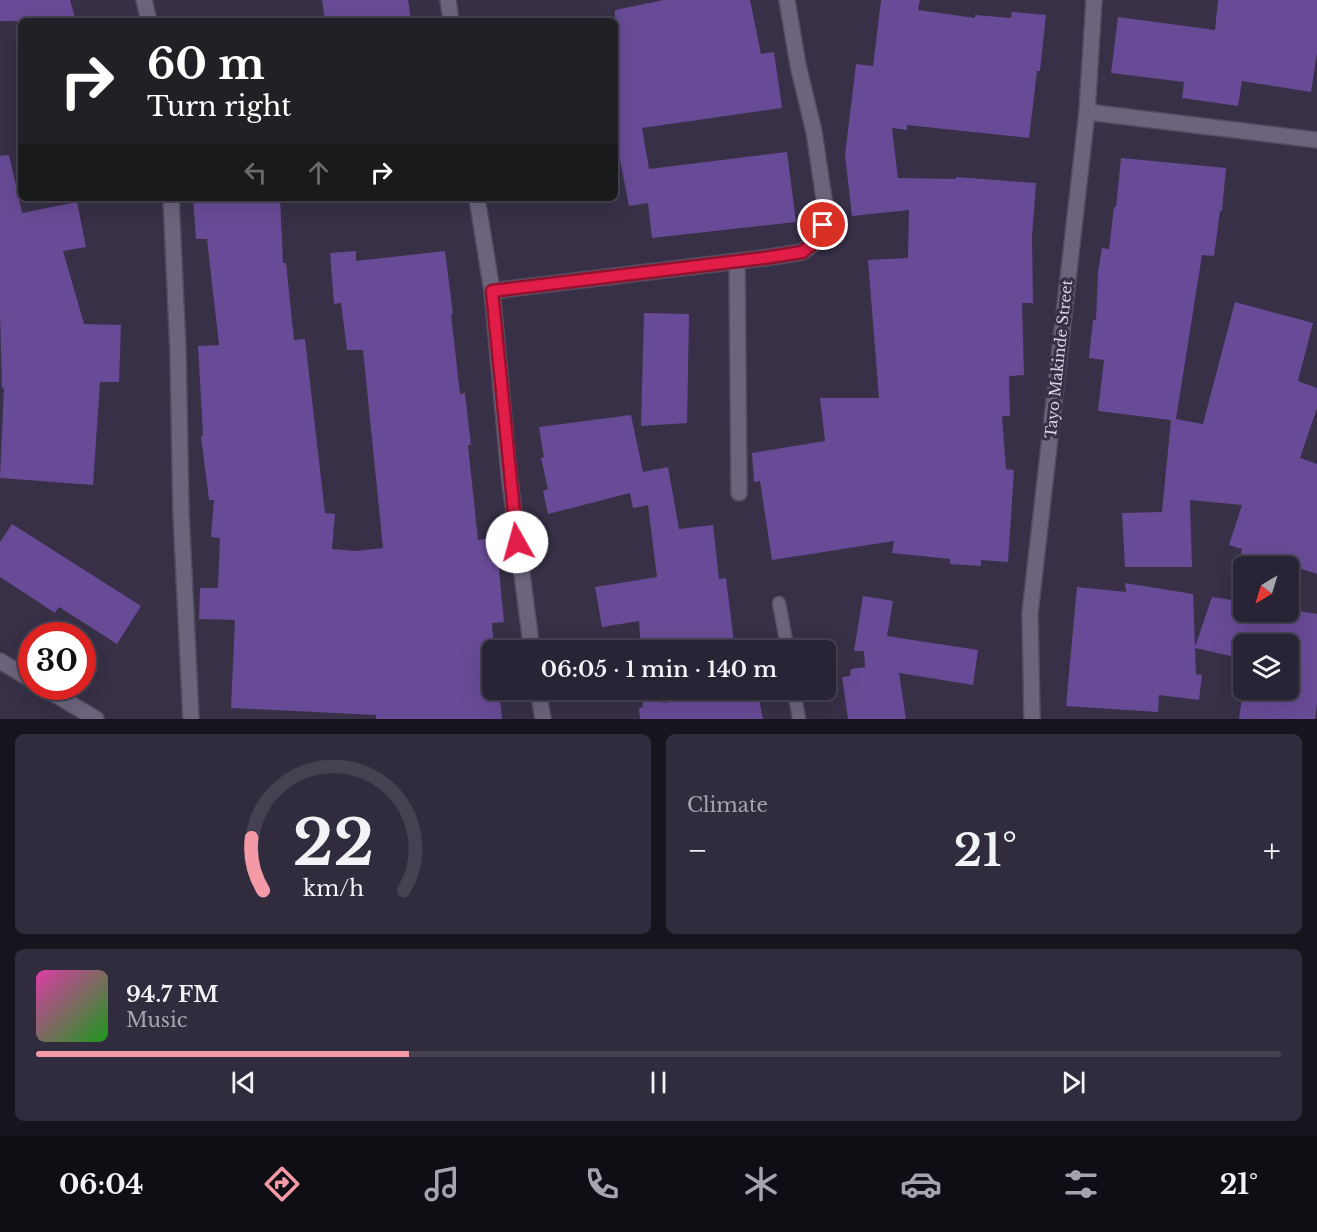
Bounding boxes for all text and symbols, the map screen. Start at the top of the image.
text: 60 m [147,38,265,90]
icon: right [48,42,126,120]
text: Turn right [147,90,291,123]
icon: left [239,156,272,189]
icon: ahead [302,156,335,189]
icon: right [365,156,398,189]
pin [797,199,848,250]
icon: arrive [806,208,839,241]
street label: Tayo Makinde Street [1041,278,1076,439]
position arrow [485,510,549,574]
north arrow [1233,556,1299,622]
map controls [1233,556,1299,700]
speed limit sign: 30 [18,622,96,700]
button: layers [1233,634,1299,700]
text: 06:05 · 1 min · 140 m [541,656,777,683]
text: Climate [687,793,768,817]
text: 22 [292,804,374,882]
text: 21° [954,822,1017,878]
text: − [687,830,708,871]
text: + [1263,830,1281,871]
text: km/h [303,875,364,902]
text: 94.7 FM [126,981,218,1008]
text: Music [126,1008,187,1032]
icon: previous [227,1066,260,1099]
icon: pause [642,1066,675,1099]
icon: next [1057,1066,1090,1099]
icon: directions [261,1163,303,1205]
icon: music [421,1163,463,1205]
icon: phone [581,1163,623,1205]
icon: climate [740,1163,782,1205]
icon: car [900,1163,942,1205]
icon: filters [1060,1163,1102,1205]
text: 06:04 [59,1168,143,1201]
text: 21° [1220,1168,1258,1201]

